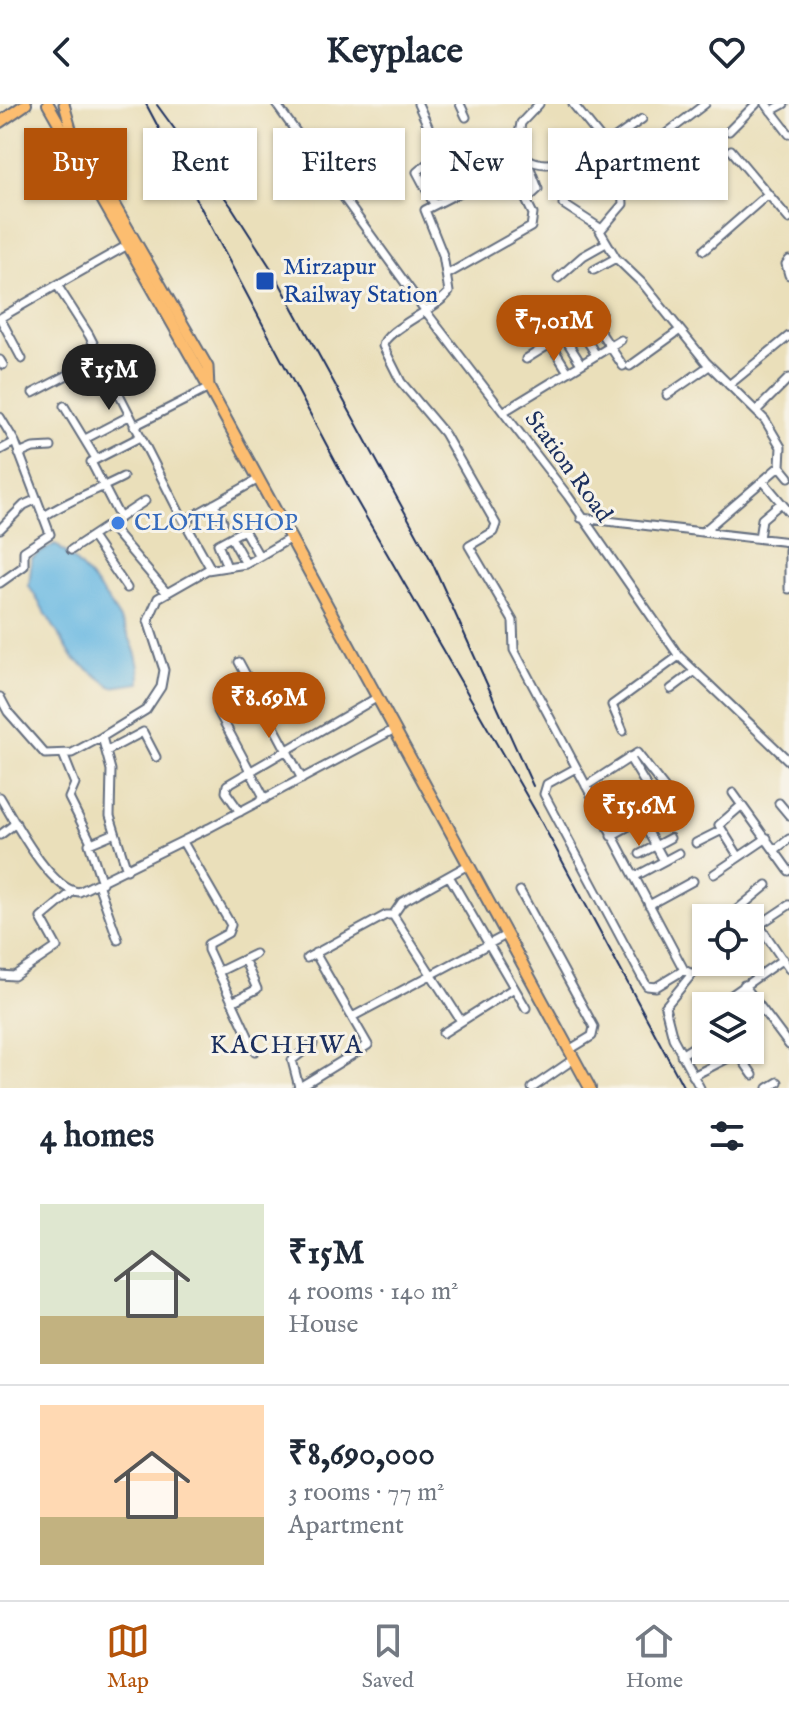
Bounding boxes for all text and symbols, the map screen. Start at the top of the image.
text: Keyplace [326,29,463,75]
icon: back [40,30,84,74]
icon: heart [705,30,749,74]
chip: Buy [24,128,127,200]
chip: Rent [143,128,257,200]
chip: Filters [273,128,405,200]
chip: New [421,128,532,200]
chip: Apartment [548,128,728,200]
place label: Mirzapur Railway Station [283,252,438,311]
marker: Mirzapur Railway Station [254,270,276,292]
pin: ₹7.01M [489,295,619,363]
text: ₹7.01M [514,304,594,337]
pin: ₹15M [62,344,156,412]
text: ₹15M [80,353,138,386]
street label: Station Road [517,405,619,529]
place label: CLOTH SHOP [134,508,298,539]
marker: CLOTH SHOP [109,514,127,532]
pin: ₹8.69M [204,672,334,740]
text: ₹8.69M [230,681,308,714]
pin: ₹15.6M [574,780,704,848]
text: ₹15.6M [602,789,676,822]
map controls [692,904,764,1064]
button: locate [692,904,764,976]
button: layers [692,992,764,1064]
district label: KACHHWA [210,1029,364,1062]
icon: filters [705,1114,749,1158]
text: 4 homes [40,1115,154,1158]
text: ₹15M [288,1232,364,1275]
icon: home [104,1236,200,1332]
text: 4 rooms · 140 m² [288,1275,459,1308]
text: House [288,1308,358,1341]
text: ₹8,690,000 [288,1433,435,1476]
icon: home [104,1437,200,1533]
text: 3 rooms · 77 m² [288,1476,445,1509]
text: Apartment [288,1509,404,1542]
tab: Map [106,1619,150,1695]
tab: Saved [362,1619,414,1695]
tab: Home [626,1619,683,1695]

